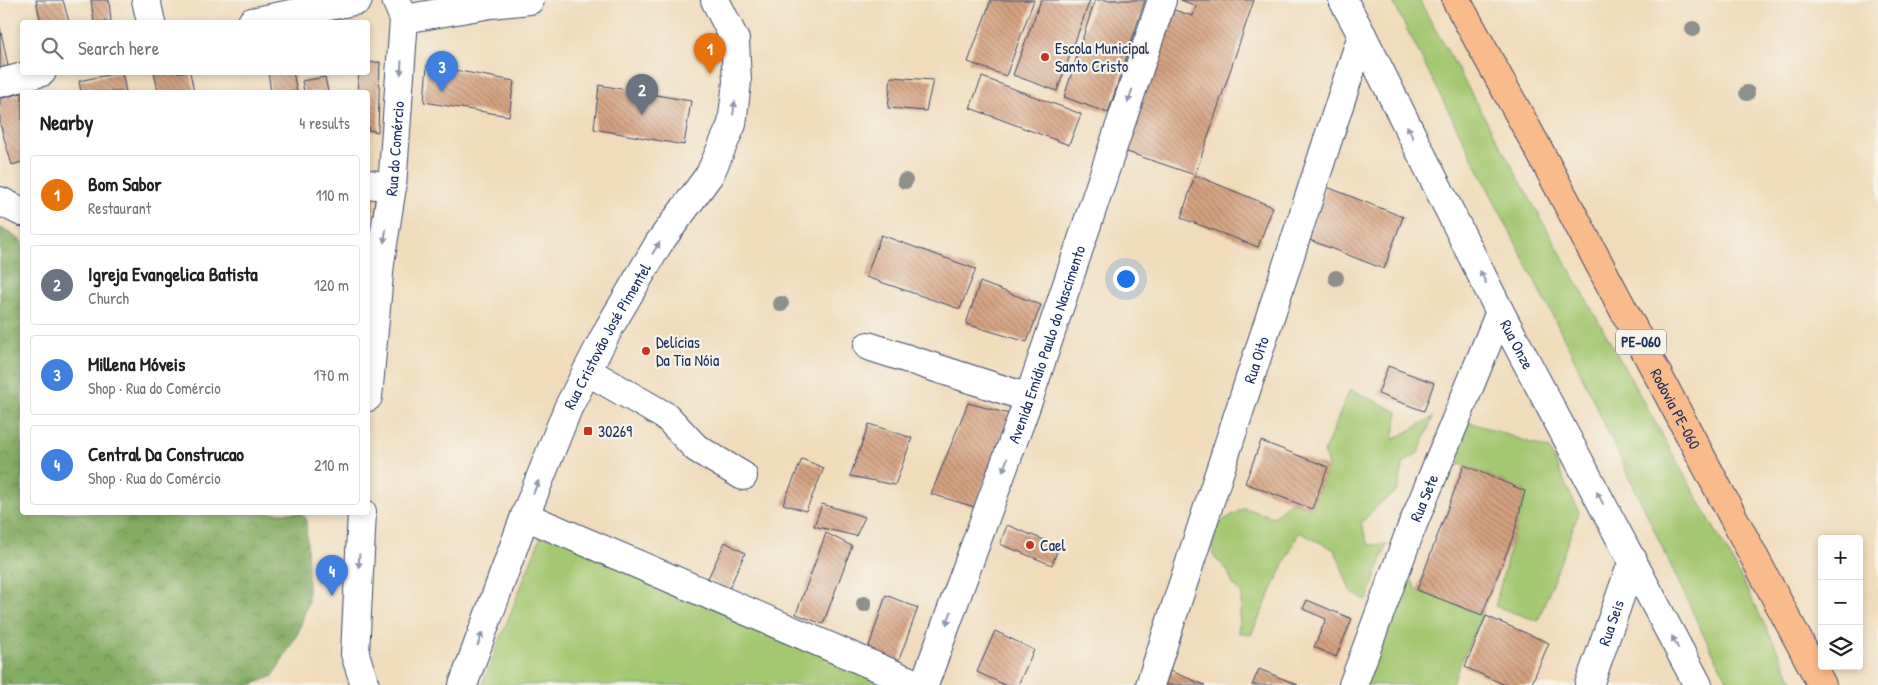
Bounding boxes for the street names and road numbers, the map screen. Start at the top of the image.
street label: Rua do Comércio [380,100,409,198]
street label: Avenida Emídio Paulo do Nascimento [1002,242,1090,446]
street label: Rua Cristovão José Pimentel [558,258,656,413]
street label: Rua Onze [1495,316,1540,374]
road number: PE-060 [1616,330,1666,354]
street label: Rua Oito [1238,333,1274,386]
street label: Rodovia PE-060 [1645,364,1706,453]
street label: Rua Sete [1404,470,1443,525]
street label: Rua Seis [1593,597,1629,649]

